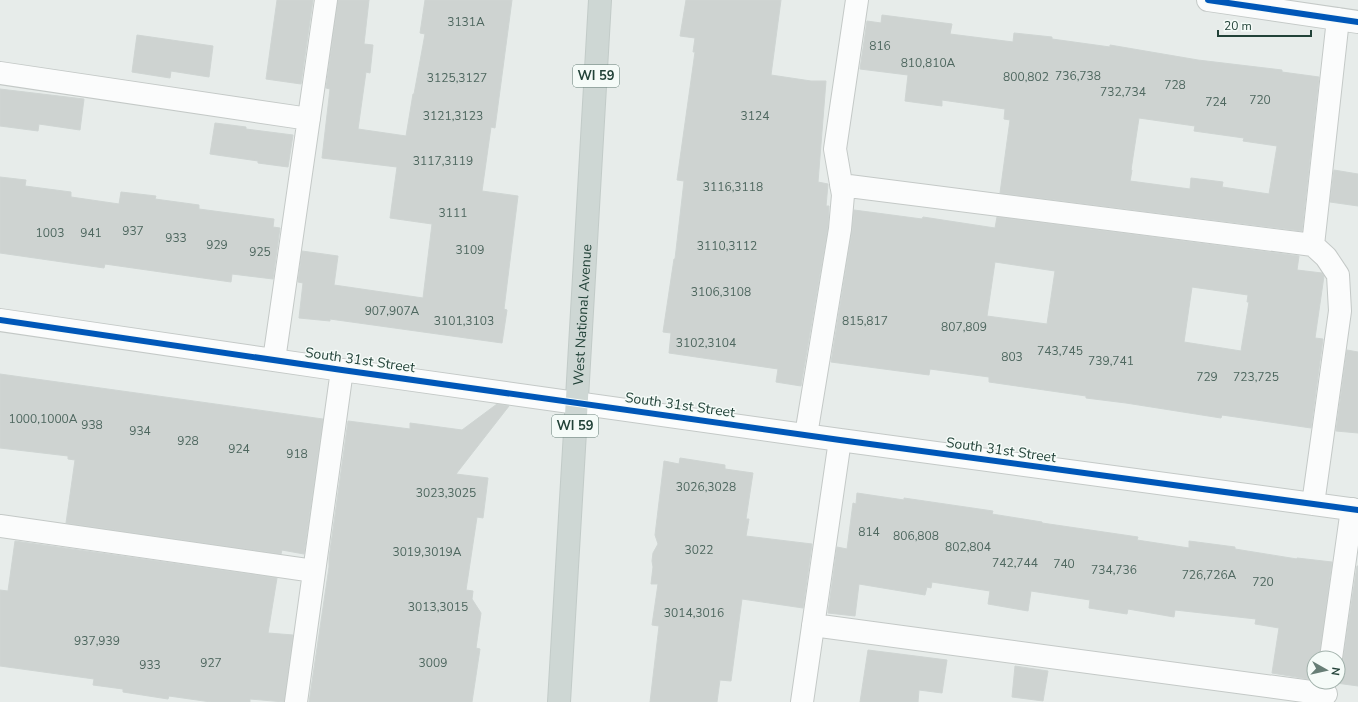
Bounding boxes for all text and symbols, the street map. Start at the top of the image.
scale bar [1218,12,1311,38]
house number: 3131A [447,14,485,30]
text: 20 m [1224,18,1252,34]
house number: 816 [869,38,891,54]
house number: 810,810A [901,55,956,71]
road number: WI 59 [573,65,619,87]
house number: 736,738 [1055,68,1101,84]
house number: 800,802 [1003,69,1049,85]
house number: 3125,3127 [427,70,487,86]
house number: 728 [1164,77,1186,93]
house number: 732,734 [1100,84,1146,100]
house number: 720 [1249,92,1271,108]
house number: 724 [1205,94,1227,110]
house number: 3121,3123 [423,108,483,124]
house number: 3124 [741,108,769,124]
house number: 3117,3119 [413,153,473,169]
house number: 3116,3118 [703,179,763,195]
house number: 3111 [439,205,467,221]
house number: 937 [122,223,144,239]
house number: 1003 [36,225,64,241]
house number: 941 [80,225,102,241]
house number: 933 [165,230,187,246]
house number: 929 [206,237,228,253]
house number: 3110,3112 [697,238,757,254]
house number: 3109 [456,242,484,258]
street label: West National Avenue [568,243,596,386]
house number: 925 [249,244,271,260]
house number: 3106,3108 [691,284,751,300]
house number: 907,907A [365,303,420,319]
house number: 3101,3103 [434,313,494,329]
house number: 815,817 [842,313,888,329]
house number: 807,809 [941,319,987,335]
house number: 3102,3104 [676,335,736,351]
street label: South 31st Street [304,343,416,377]
house number: 743,745 [1037,343,1083,359]
house number: 803 [1001,349,1023,365]
house number: 739,741 [1088,353,1134,369]
house number: 729 [1196,369,1218,385]
house number: 723,725 [1233,369,1279,385]
street label: South 31st Street [624,388,736,422]
house number: 1000,1000A [8,411,78,427]
road number: WI 59 [552,415,598,437]
house number: 938 [81,417,103,433]
house number: 934 [129,423,151,439]
house number: 928 [177,433,199,449]
street label: South 31st Street [945,433,1057,467]
house number: 924 [228,441,250,457]
house number: 918 [286,446,308,462]
house number: 3026,3028 [676,479,736,495]
house number: 3023,3025 [416,485,476,501]
house number: 814 [858,524,880,540]
house number: 806,808 [893,528,939,544]
house number: 802,804 [945,539,991,555]
house number: 3022 [685,542,713,558]
house number: 3019,3019A [392,544,462,560]
house number: 742,744 [992,555,1038,571]
house number: 740 [1053,556,1075,572]
house number: 734,736 [1091,562,1137,578]
house number: 726,726A [1182,567,1237,583]
house number: 720 [1252,574,1274,590]
house number: 3013,3015 [408,599,468,615]
house number: 3014,3016 [664,605,724,621]
house number: 937,939 [74,633,120,649]
north arrow [1306,650,1346,690]
house number: 927 [200,655,222,671]
house number: 3009 [419,655,447,671]
house number: 933 [139,657,161,673]
text: N [1327,666,1343,676]

